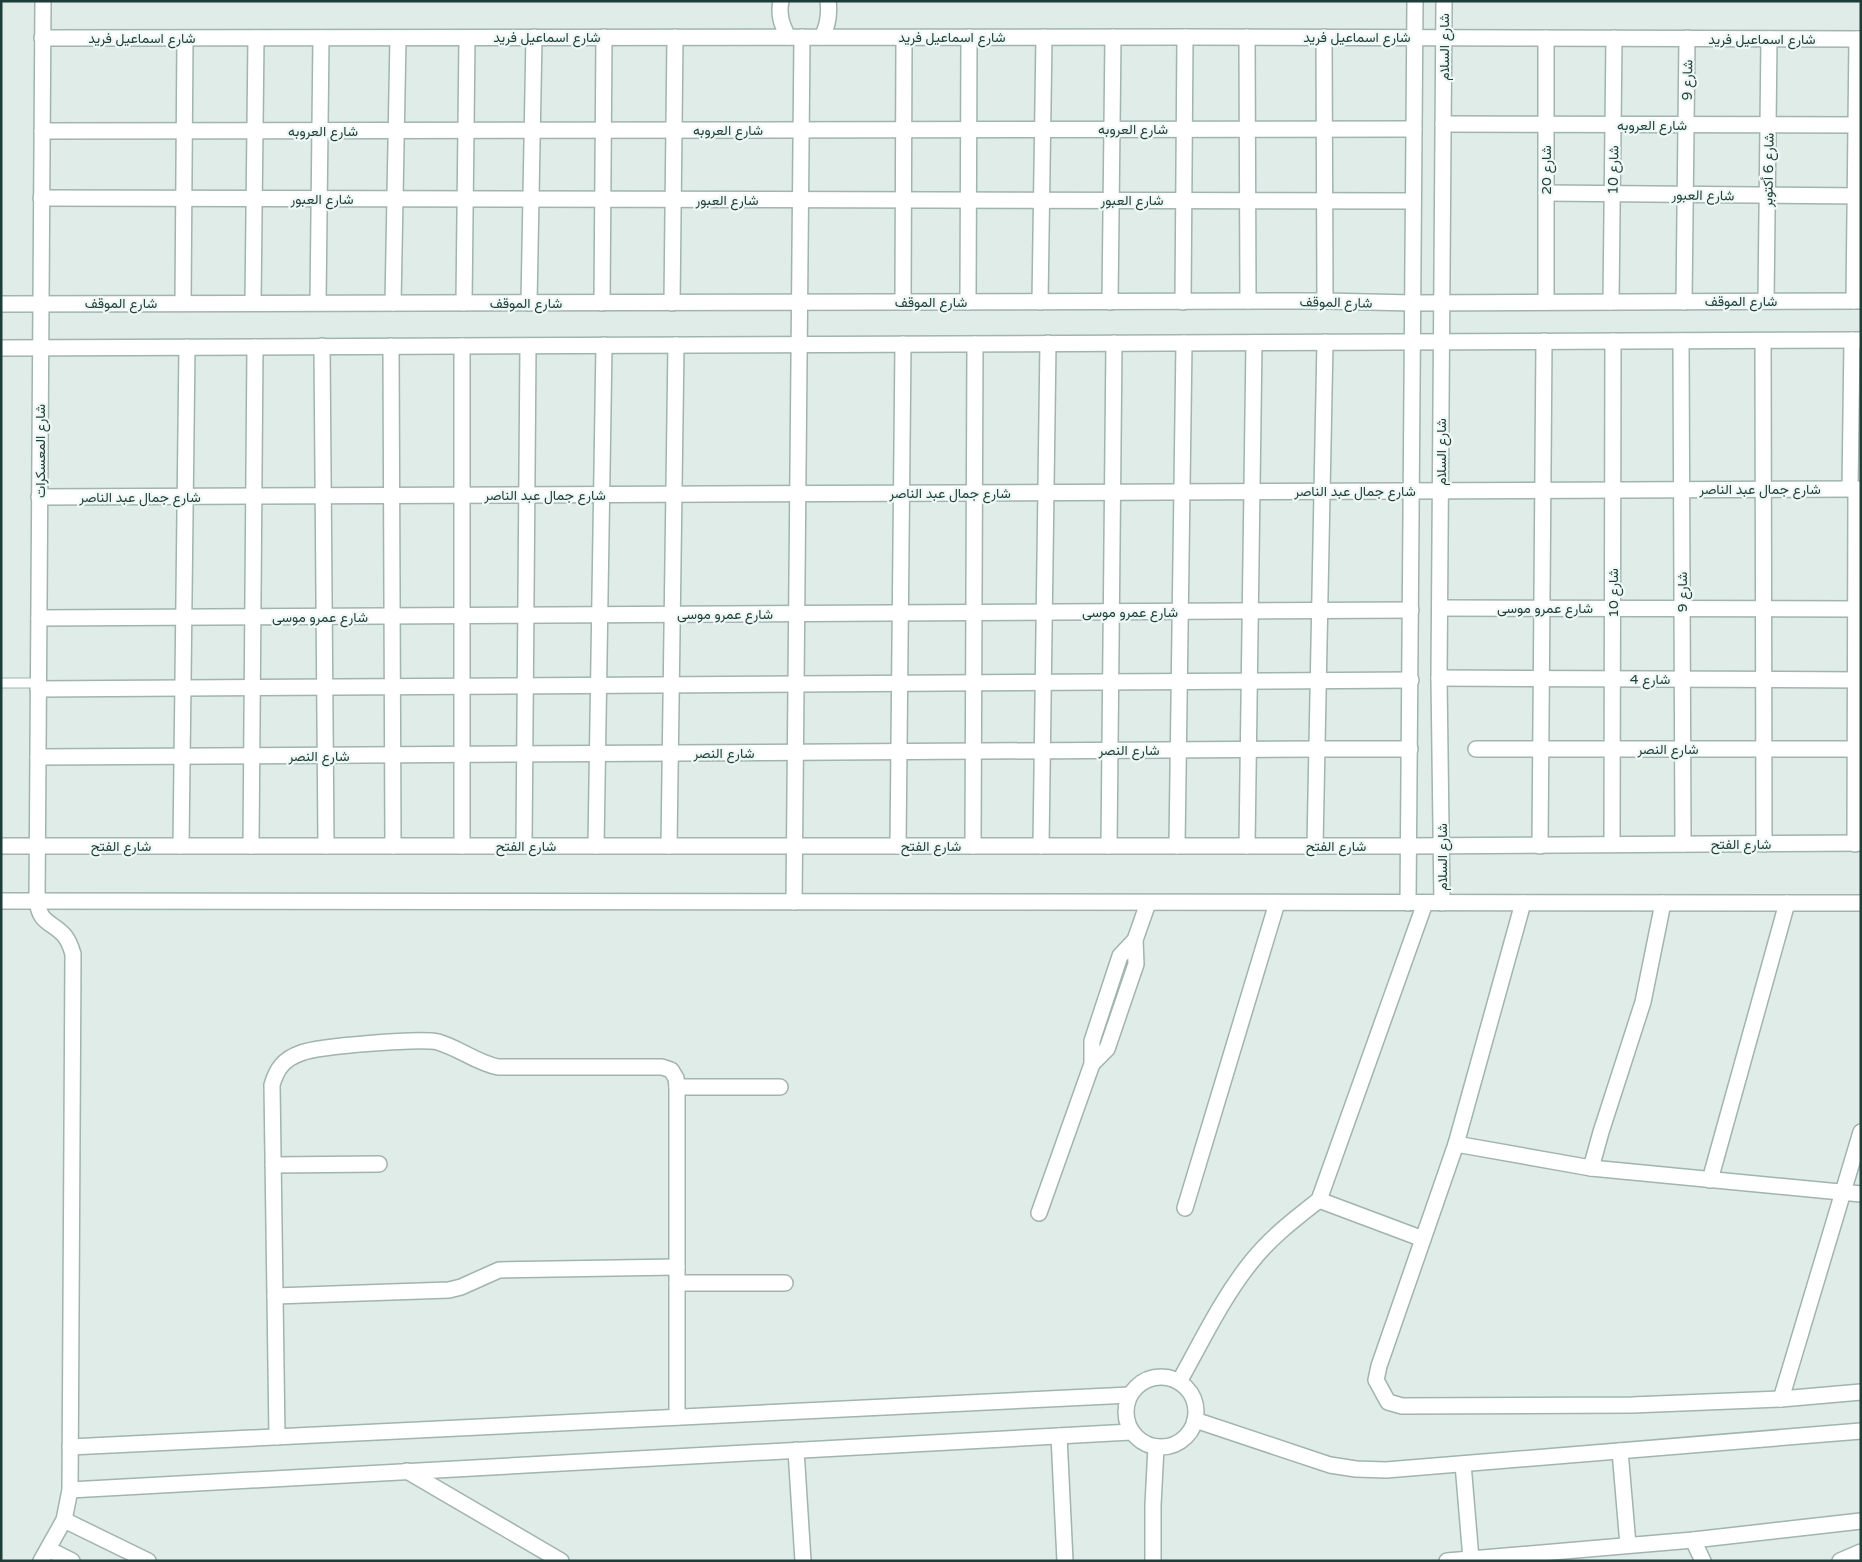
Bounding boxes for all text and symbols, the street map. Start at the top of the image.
street label: شارع السلام [1436,13,1455,81]
street label: شارع اسماعيل فريد [493,29,601,48]
street label: شارع اسماعيل فريد [898,29,1006,48]
street label: شارع اسماعيل فريد [1303,29,1411,48]
street label: شارع اسماعيل فريد [88,30,196,49]
street label: شارع اسماعيل فريد [1708,31,1816,50]
street label: شارع 9 [1679,60,1698,100]
street label: شارع العروبه [1617,117,1687,136]
street label: شارع العروبه [1098,121,1168,140]
street label: شارع العروبه [693,122,763,141]
street label: شارع العروبه [288,123,358,142]
street label: شارع 6 أكتوبر [1759,133,1780,208]
street label: شارع 20 [1538,145,1557,195]
street label: شارع 10 [1605,145,1624,195]
street label: شارع العبور [1670,186,1735,207]
street label: شارع العبور [290,191,353,210]
street label: شارع العبور [695,192,758,211]
street label: شارع العبور [1100,192,1163,211]
street label: شارع الموقف [1299,293,1373,314]
street label: شارع الموقف [1705,293,1777,312]
street label: شارع الموقف [895,294,967,313]
street label: شارع الموقف [85,295,157,314]
street label: شارع الموقف [490,295,562,314]
street label: شارع المعسكرات [32,404,51,498]
street label: شارع السلام [1433,418,1452,486]
street label: شارع جمال عبد الناصر [1698,481,1821,500]
street label: شارع جمال عبد الناصر [1293,483,1416,502]
street label: شارع جمال عبد الناصر [888,485,1011,504]
street label: شارع جمال عبد الناصر [483,487,606,506]
street label: شارع جمال عبد الناصر [78,489,201,508]
street label: شارع 10 [1605,568,1624,618]
street label: شارع 9 [1674,572,1693,612]
street label: شارع عمرو موسى [1497,600,1593,619]
street label: شارع عمرو موسى [1082,604,1178,623]
street label: شارع عمرو موسى [677,606,773,625]
street label: شارع عمرو موسى [272,609,368,628]
street label: شارع 4 [1630,671,1670,690]
street label: شارع النصر [1636,741,1699,760]
street label: شارع النصر [1097,742,1160,761]
street label: شارع النصر [692,745,755,764]
street label: شارع النصر [287,748,350,767]
street label: شارع السلام [1434,823,1453,891]
street label: شارع الفتح [1711,836,1771,855]
street label: شارع الفتح [91,838,151,857]
street label: شارع الفتح [496,838,556,857]
street label: شارع الفتح [901,838,961,857]
street label: شارع الفتح [1306,838,1366,857]

